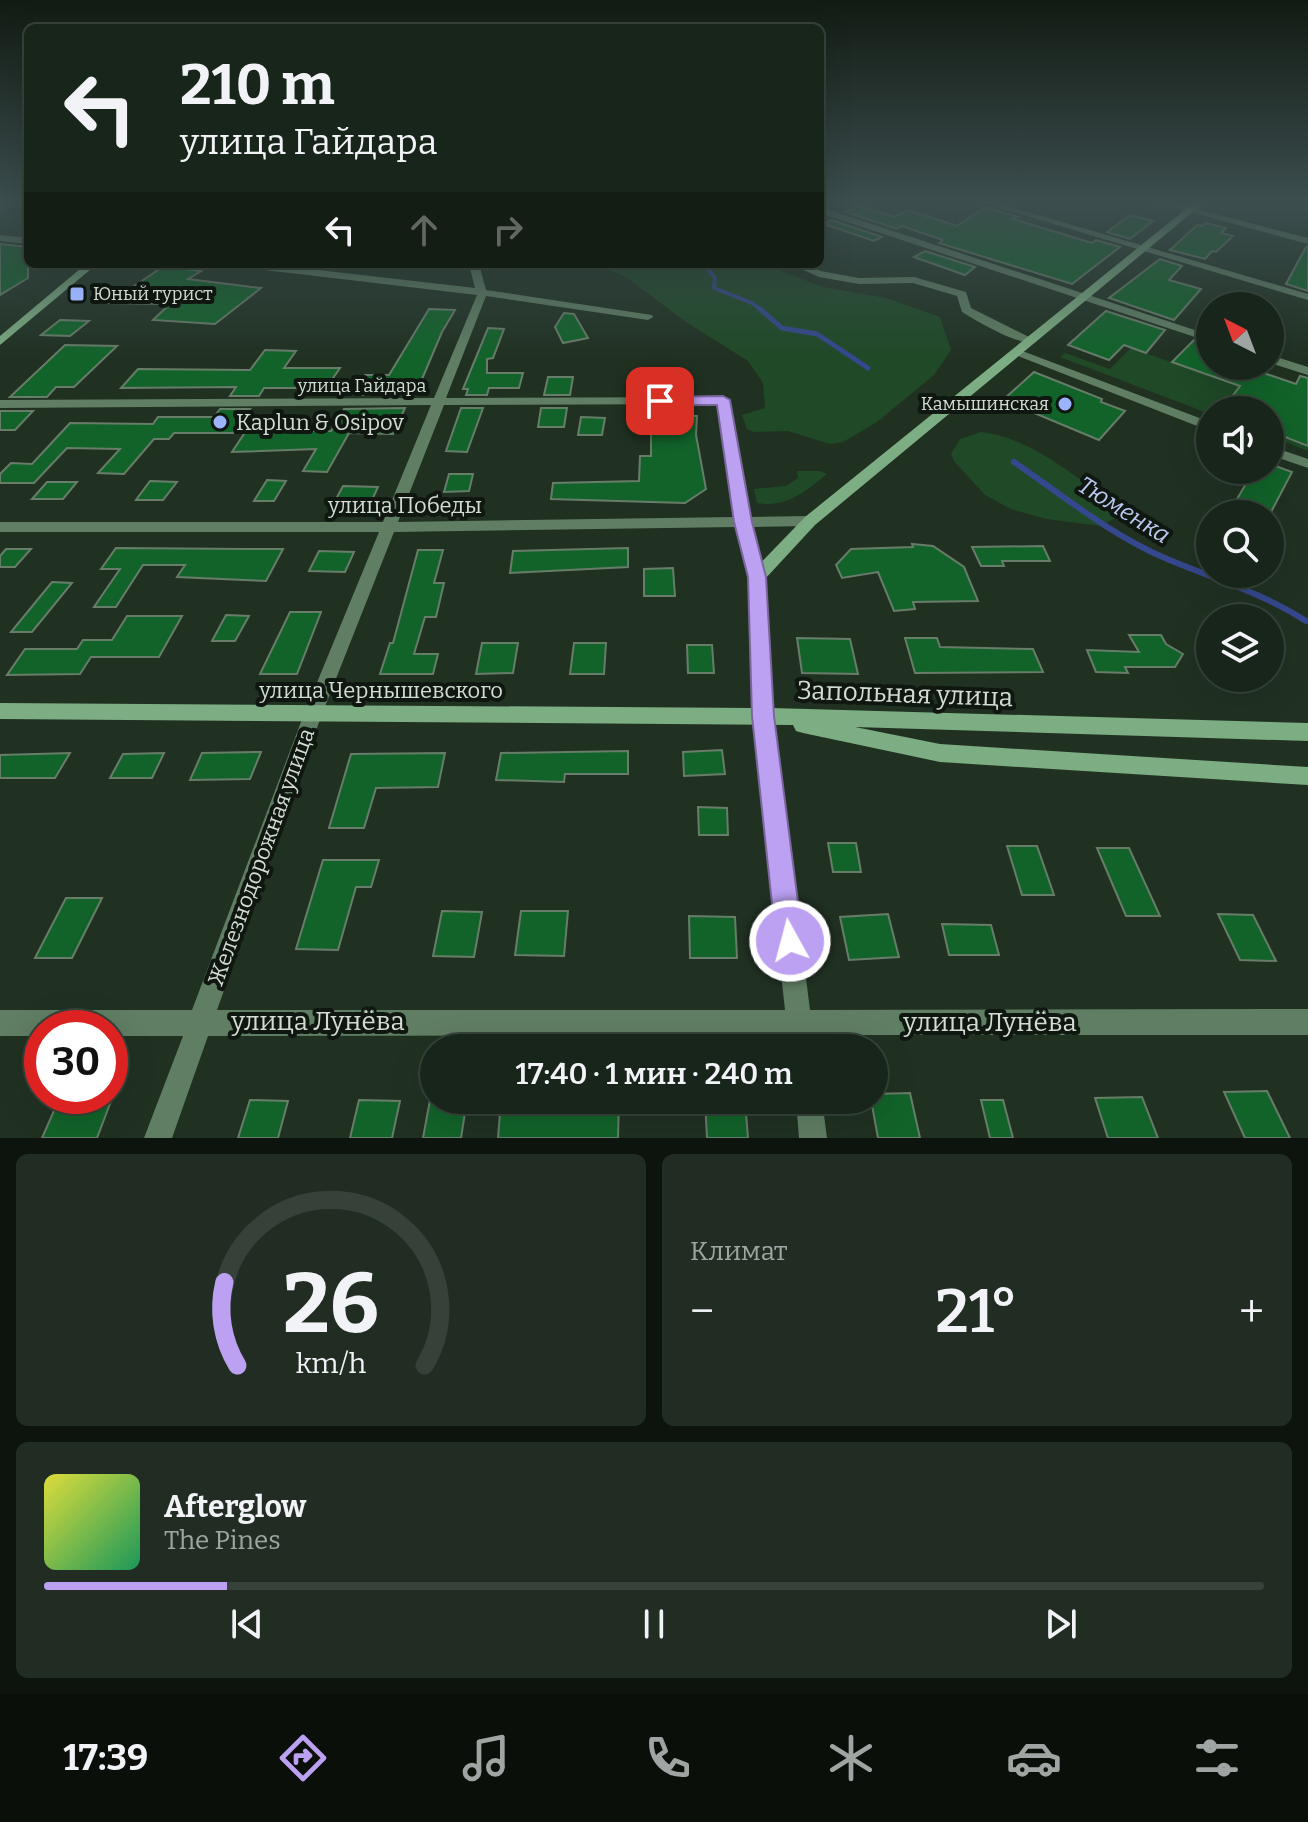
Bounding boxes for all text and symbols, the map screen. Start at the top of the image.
text: 210 m [180,52,335,119]
icon: left [48,56,152,160]
text: улица Гайдара [180,120,437,164]
icon: left [318,208,362,252]
icon: ahead [402,208,446,252]
icon: right [486,208,530,252]
place label: Юный турист [93,283,213,305]
marker: Юный турист [68,285,86,303]
north arrow [1196,292,1284,380]
map controls [1196,292,1284,692]
pin [626,367,694,435]
street label: улица Гайдара [297,375,426,397]
icon: arrive [638,379,682,423]
place label: Камышинская [921,393,1049,415]
marker: Камышинская [1056,395,1074,413]
button: sound [1196,396,1284,484]
place label: Kaplun & Osipov [236,409,404,436]
marker: Kaplun & Osipov [211,413,229,431]
water label: Тюменка [1073,471,1175,549]
street label: улица Победы [327,492,482,519]
button: search [1196,500,1284,588]
button: layers [1196,604,1284,692]
street label: Запольная улица [796,675,1014,713]
street label: улица Чернышевского [258,677,503,704]
street label: Железнодорожная улица [202,724,320,990]
position arrow [748,899,832,983]
street label: улица Лунёва [230,1006,405,1037]
street label: улица Лунёва [902,1007,1077,1038]
speed limit sign: 30 [24,1010,128,1114]
text: 17:40 · 1 мин · 240 m [515,1056,793,1092]
text: Климат [690,1236,787,1267]
text: 26 [283,1254,379,1354]
text: 21° [935,1276,1018,1348]
text: − [690,1285,714,1338]
text: + [1239,1285,1264,1338]
text: km/h [296,1346,367,1381]
text: Afterglow [164,1489,306,1525]
text: The Pines [164,1525,281,1556]
icon: previous [225,1602,269,1646]
icon: pause [632,1602,676,1646]
icon: next [1039,1602,1083,1646]
icon: directions [275,1730,331,1786]
icon: music [458,1730,514,1786]
icon: phone [640,1730,696,1786]
icon: climate [823,1730,879,1786]
icon: car [1006,1730,1062,1786]
icon: filters [1189,1730,1245,1786]
text: 17:39 [63,1736,148,1780]

